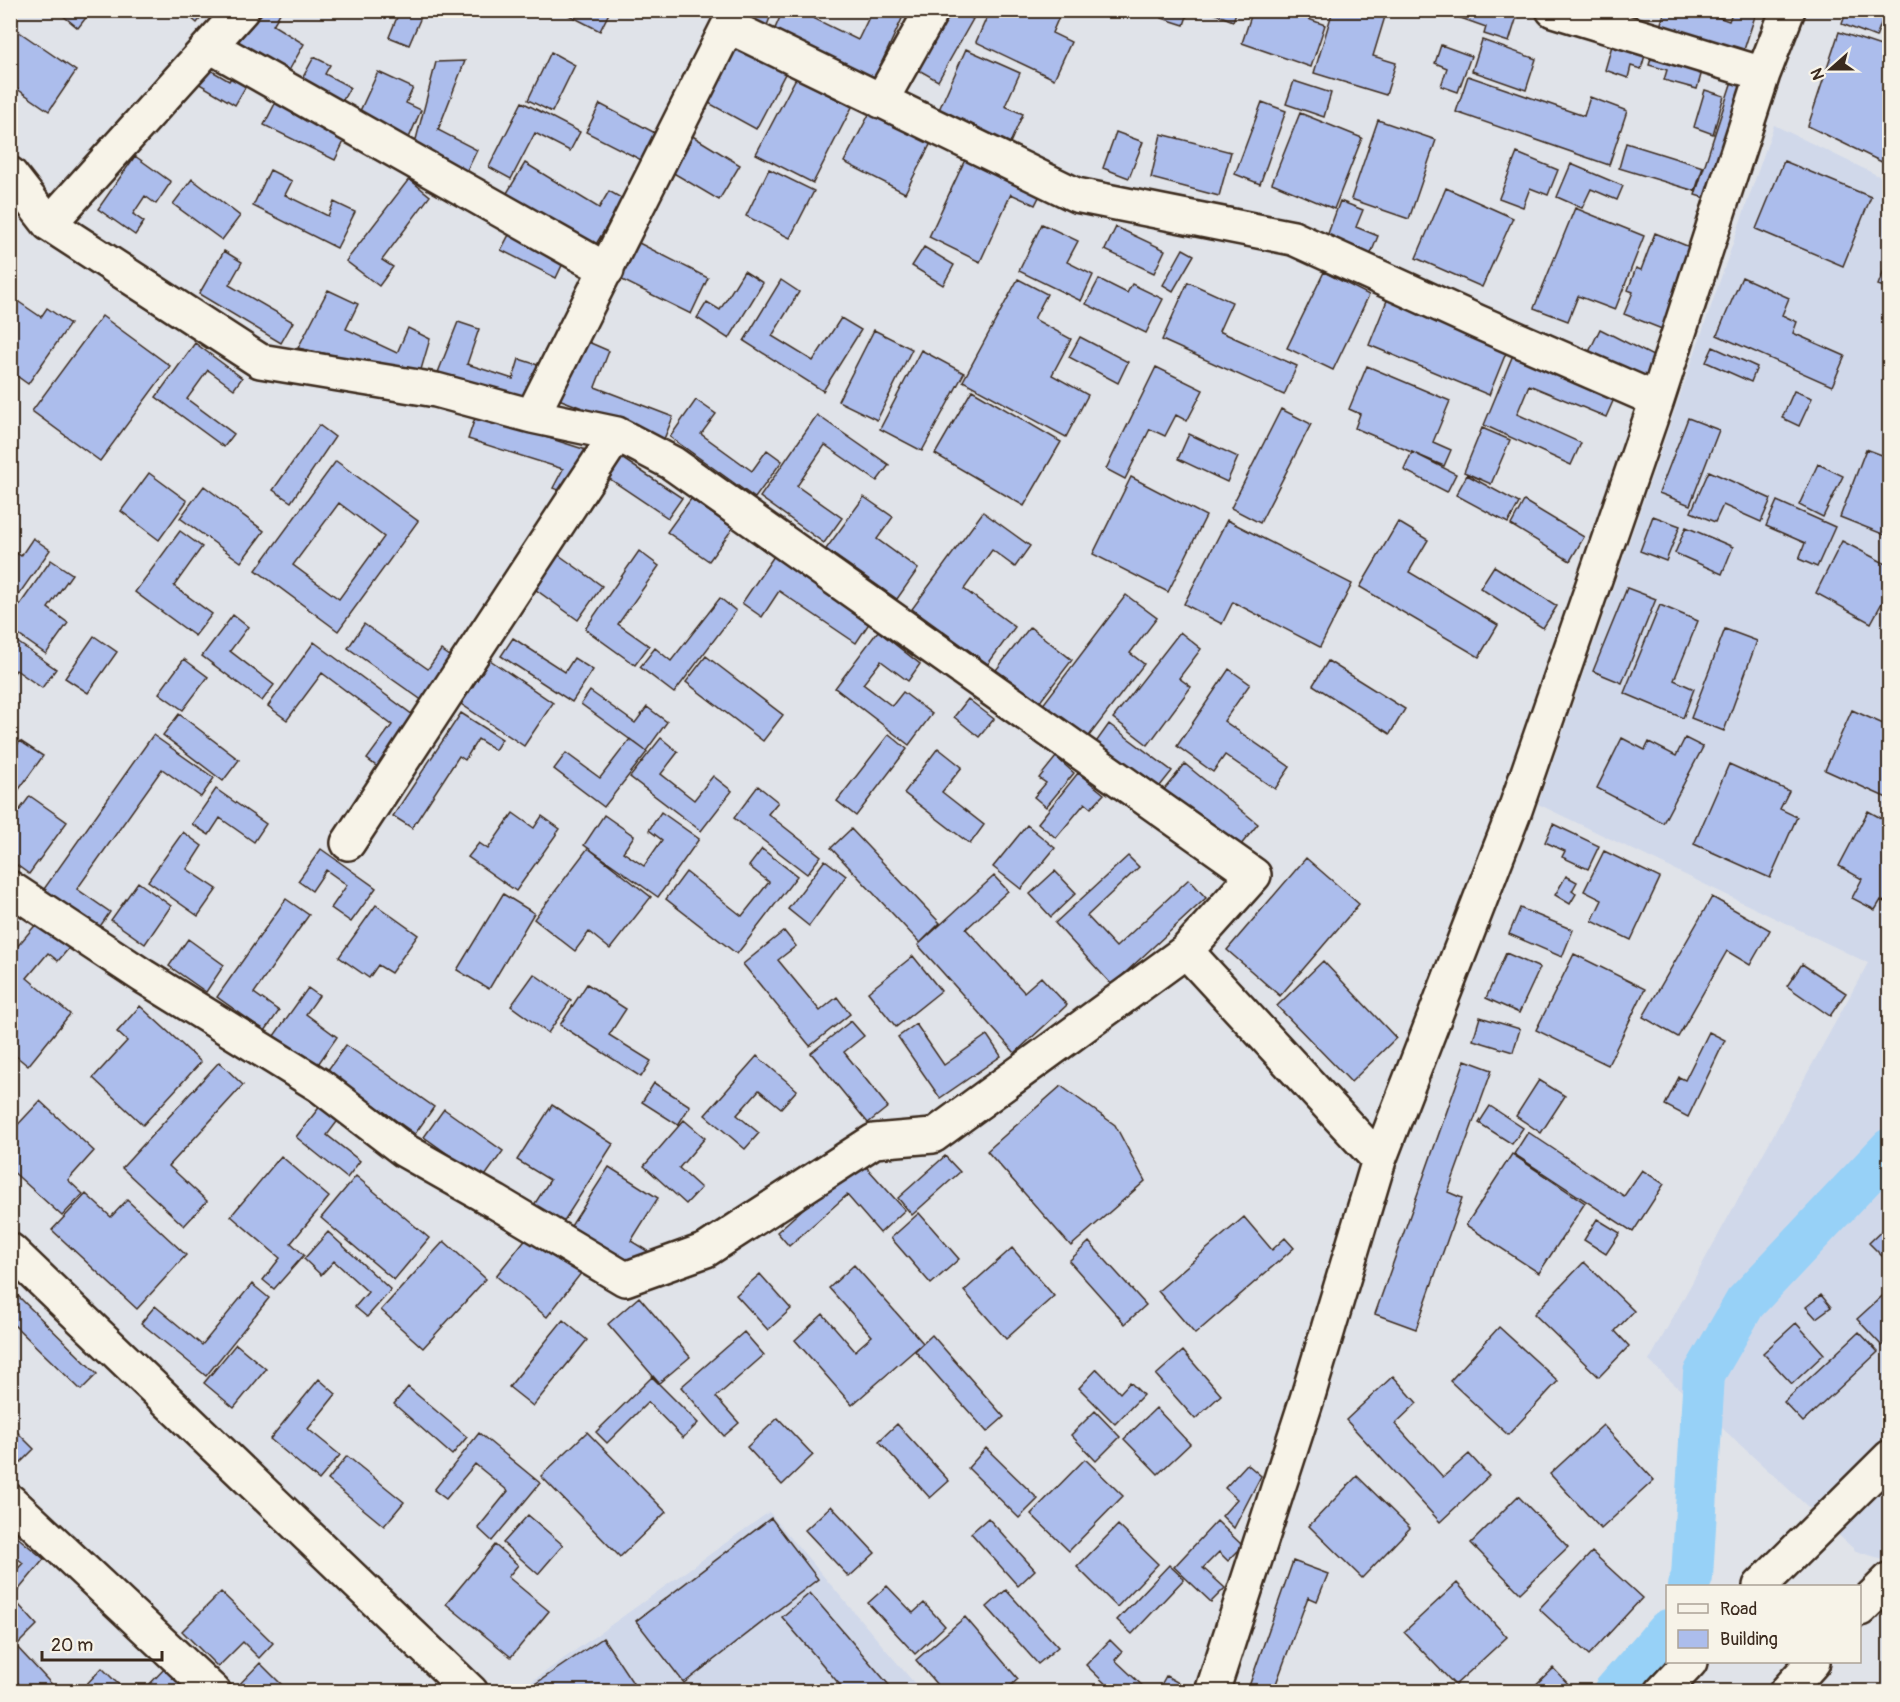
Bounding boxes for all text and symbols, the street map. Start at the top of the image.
north arrow [1801,39,1861,99]
text: N [1807,65,1829,83]
legend [1666,1585,1861,1663]
text: Road [1720,1598,1757,1621]
scale bar [42,1624,162,1662]
text: Building [1720,1628,1778,1651]
text: 20 m [51,1634,93,1657]

